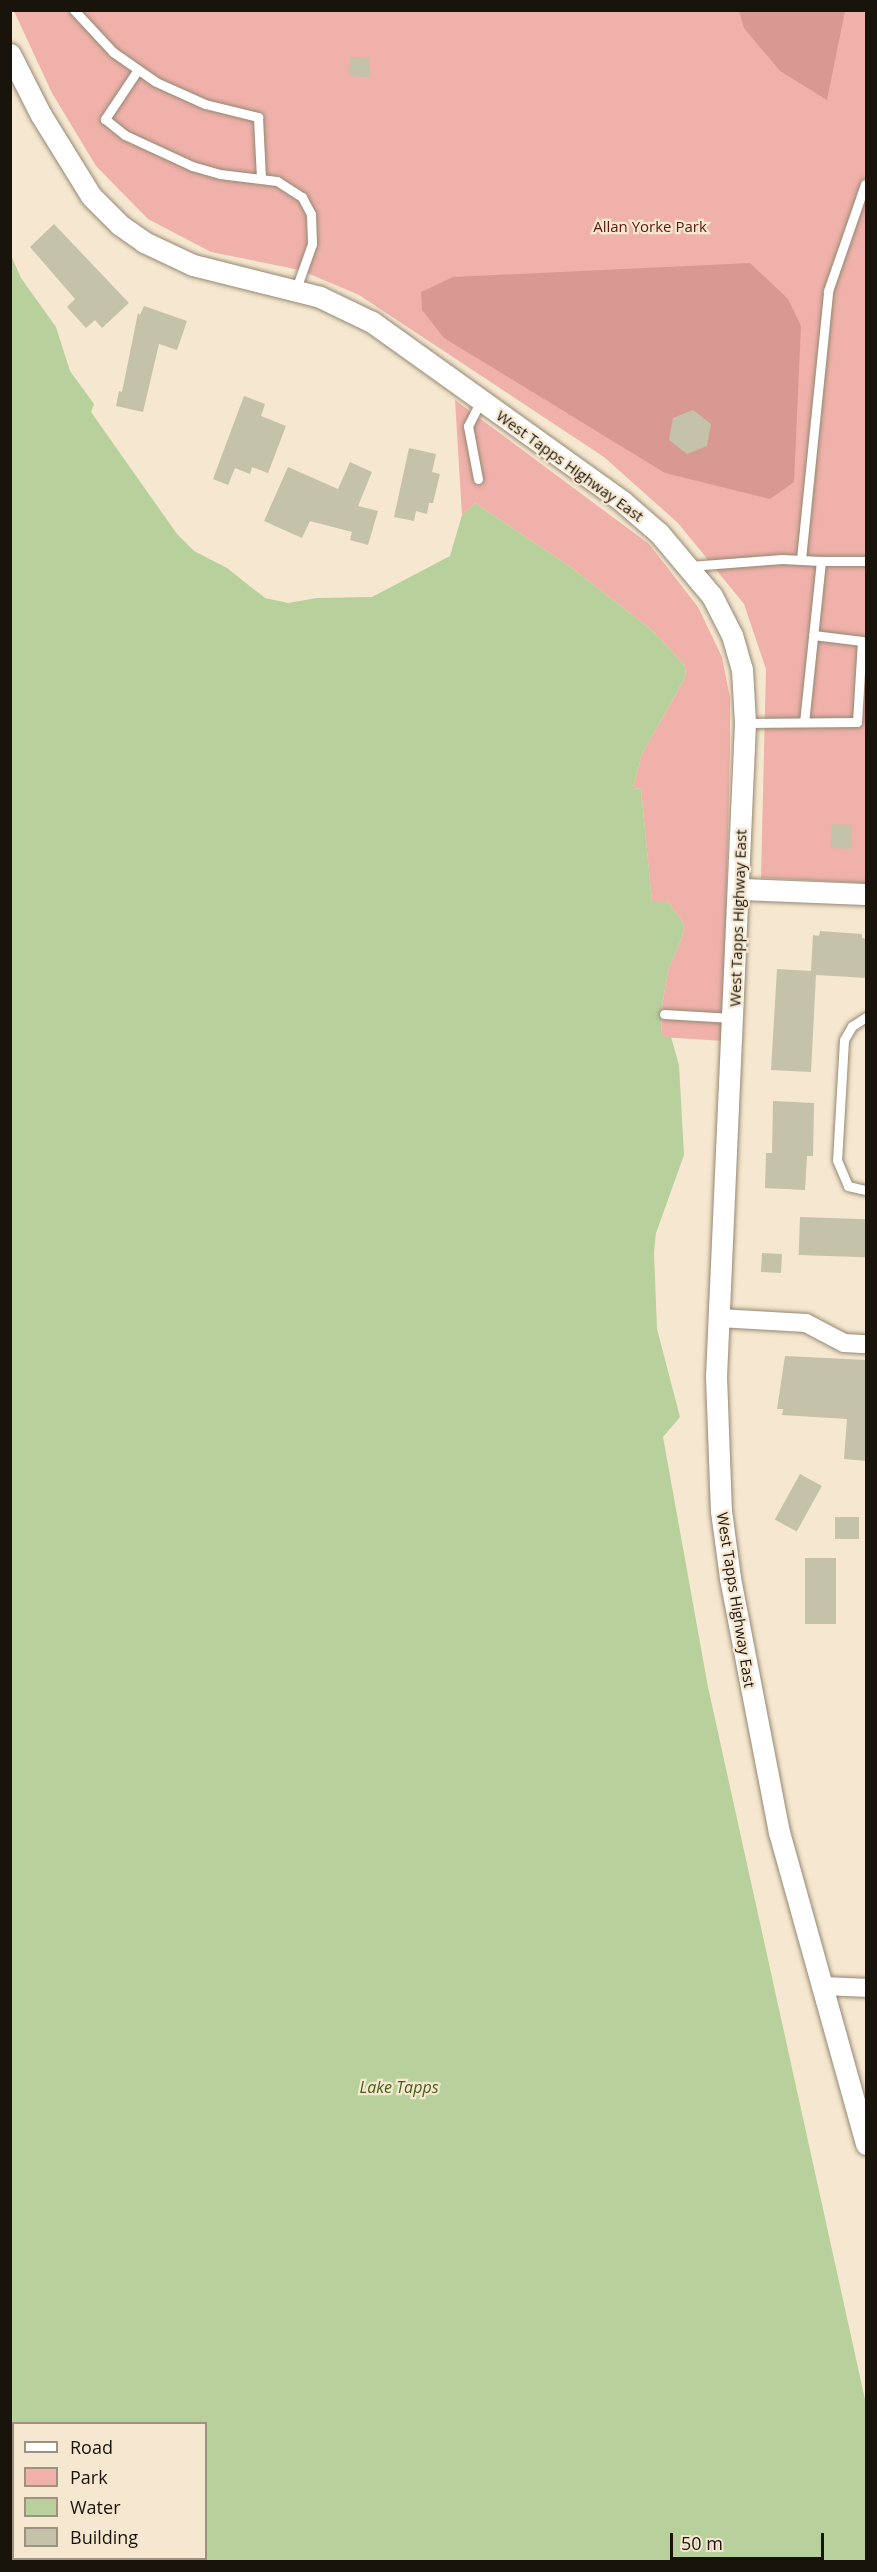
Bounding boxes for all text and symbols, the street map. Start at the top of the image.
park label: Allan Yorke Park [593,218,707,236]
street label: West Tapps Highway East [493,407,647,525]
street label: West Tapps Highway East [726,829,750,1007]
street label: West Tapps Highway East [713,1511,759,1689]
water label: Lake Tapps [359,2077,439,2097]
legend [12,2422,207,2560]
text: Road [70,2435,113,2459]
text: Park [70,2465,108,2489]
text: Water [70,2495,121,2519]
scale bar [673,2521,828,2559]
text: Building [70,2525,138,2549]
text: 50 m [681,2531,723,2555]

